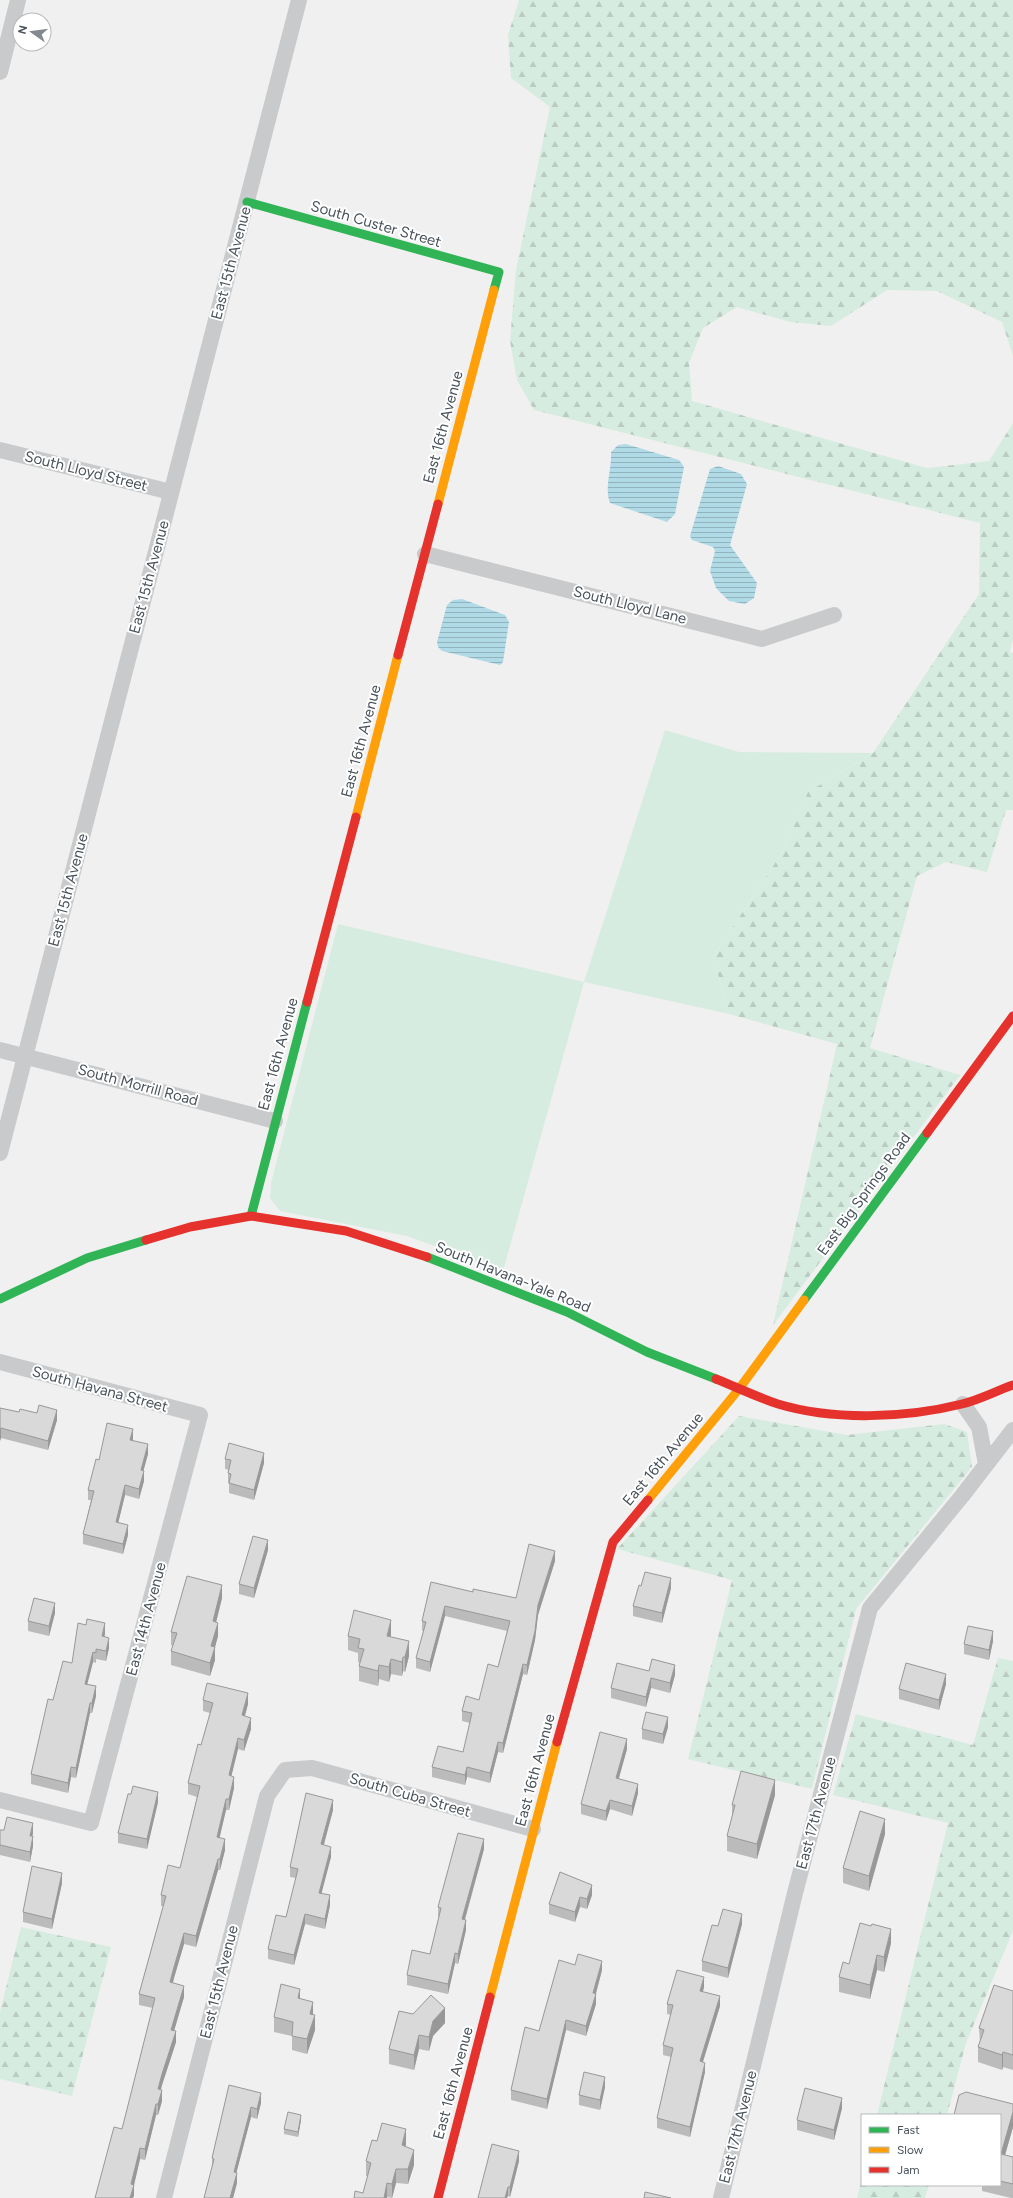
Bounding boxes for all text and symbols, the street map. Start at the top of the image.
north arrow [12,12,52,52]
text: N [15,24,30,35]
street label: South Custer Street [309,197,444,251]
street label: East 15th Avenue [207,205,255,321]
street label: East 16th Avenue [419,369,467,485]
street label: South Lloyd Street [23,447,150,495]
street label: East 15th Avenue [125,519,173,635]
street label: South Lloyd Lane [572,582,688,628]
street label: East 16th Avenue [337,683,385,799]
street label: East 15th Avenue [44,832,92,948]
street label: East 16th Avenue [254,996,302,1112]
street label: South Morrill Road [76,1060,200,1110]
street label: East Big Springs Road [813,1129,915,1259]
street label: South Havana-Yale Road [433,1238,593,1316]
street label: South Havana Street [30,1362,170,1416]
street label: East 16th Avenue [619,1409,707,1509]
street label: East 14th Avenue [122,1560,170,1678]
street label: East 16th Avenue [511,1712,559,1828]
street label: East 17th Avenue [792,1755,840,1871]
street label: South Cuba Street [347,1769,473,1821]
street label: East 15th Avenue [196,1923,242,2041]
street label: East 16th Avenue [429,2025,477,2141]
street label: East 17th Avenue [715,2069,761,2185]
legend [861,2114,1001,2186]
text: Fast [897,2123,920,2137]
text: Slow [897,2143,924,2157]
text: Jam [897,2163,920,2177]

